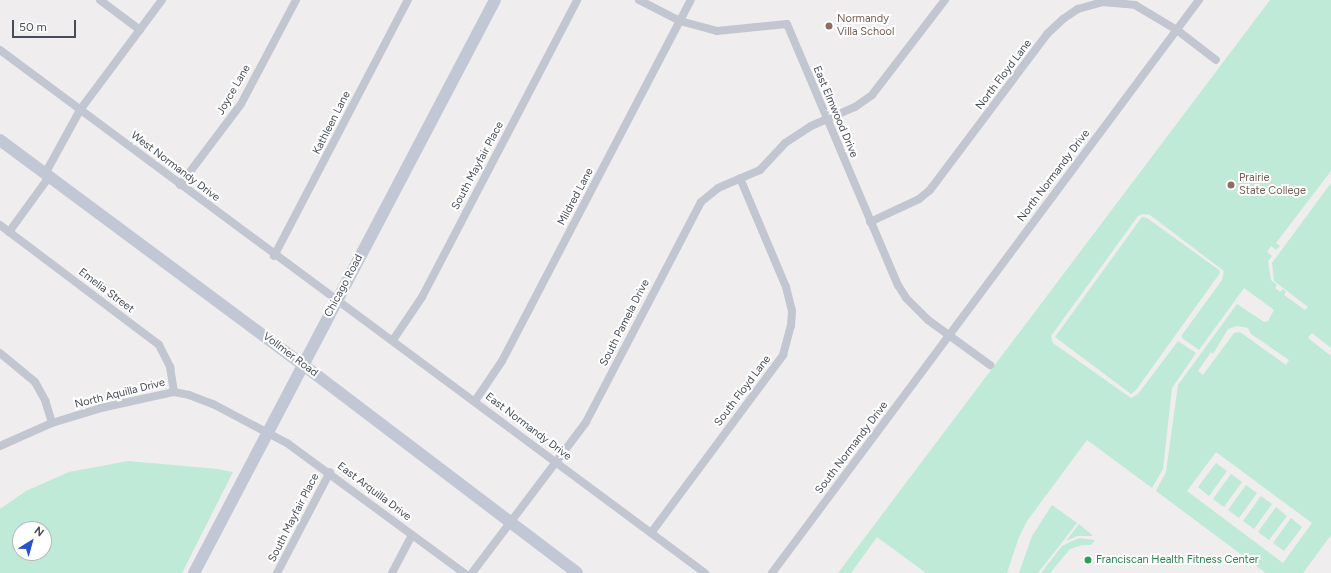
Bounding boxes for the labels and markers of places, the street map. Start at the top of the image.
place label: Normandy Villa School [837,13,894,39]
marker: Normandy Villa School [824,21,834,31]
place label: Prairie State College [1239,172,1306,198]
marker: Prairie State College [1226,180,1236,190]
place label: Franciscan Health Fitness Center [1096,553,1258,567]
marker: Franciscan Health Fitness Center [1083,555,1093,565]

